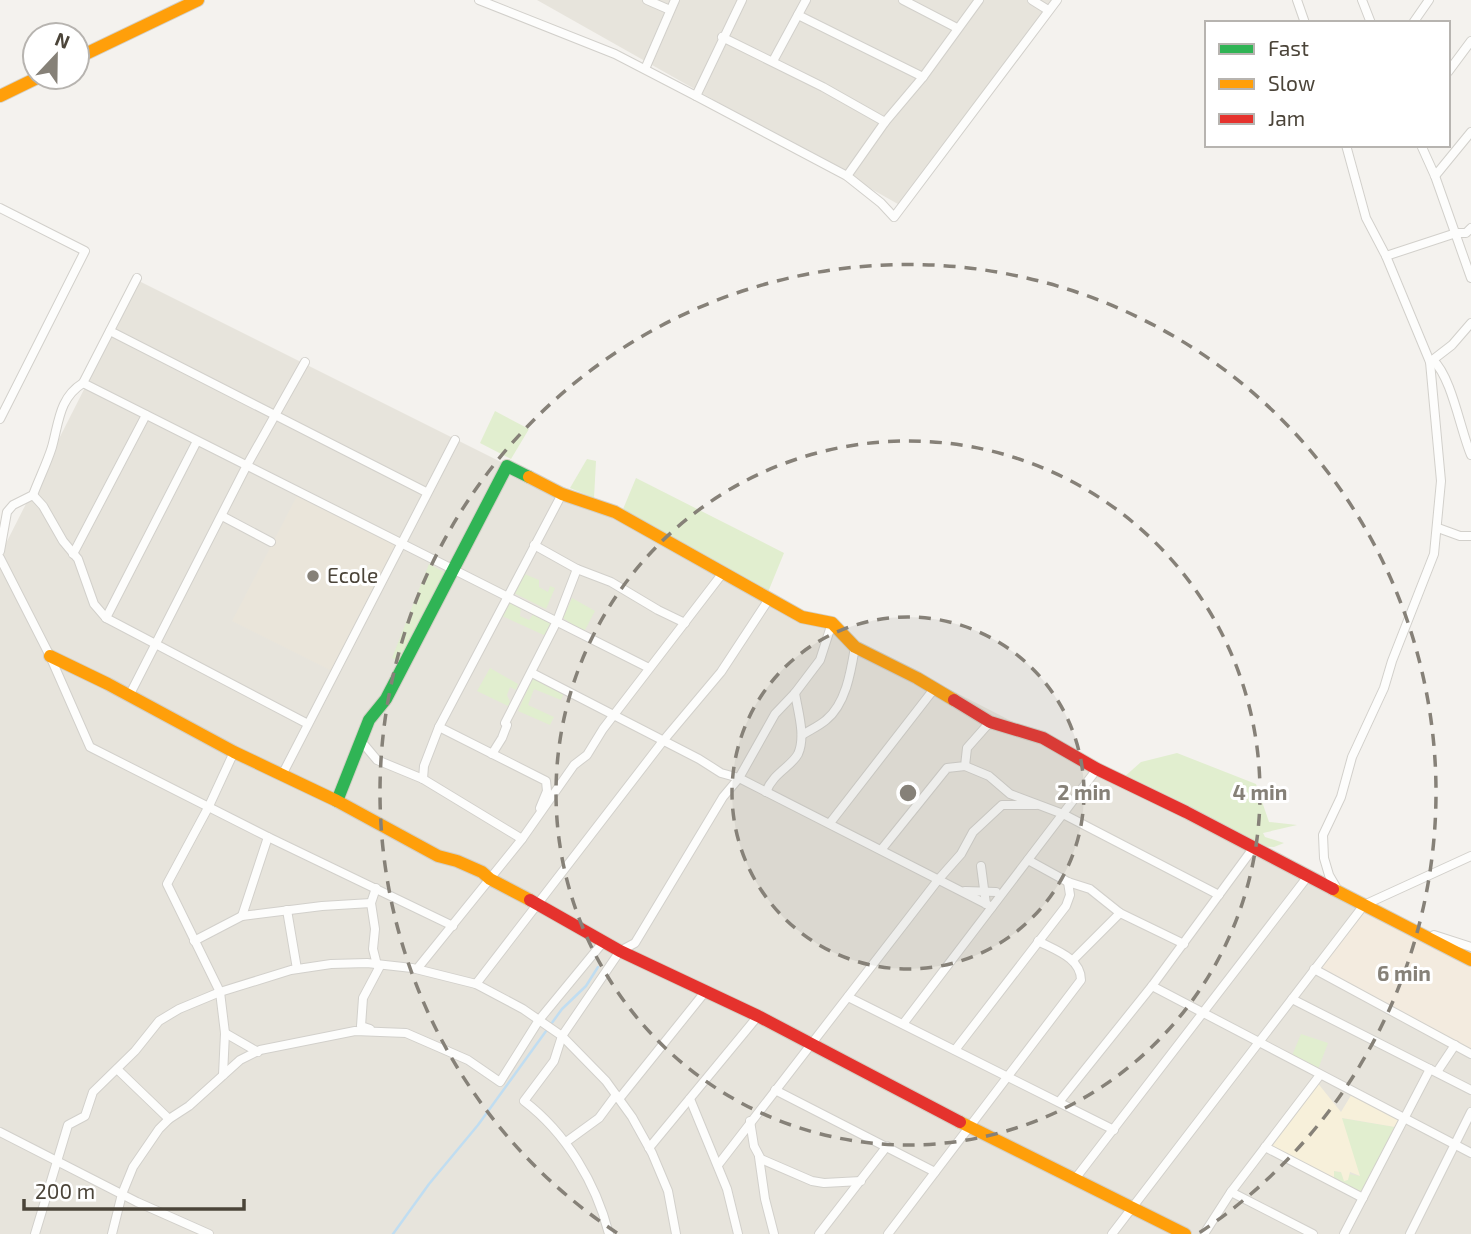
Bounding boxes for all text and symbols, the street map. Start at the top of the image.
north arrow [21,21,91,91]
legend [1205,21,1450,147]
text: N [52,27,73,53]
text: Fast [1268,35,1309,60]
text: Slow [1268,70,1315,95]
text: Jam [1268,105,1305,130]
place label: Ecole [327,562,378,587]
marker: Ecole [305,568,321,584]
text: 2 min [1057,779,1111,804]
text: 4 min [1233,779,1287,804]
centre of rings [896,781,920,805]
text: 6 min [1377,960,1431,985]
scale bar [24,1168,245,1212]
text: 200 m [35,1178,95,1203]

